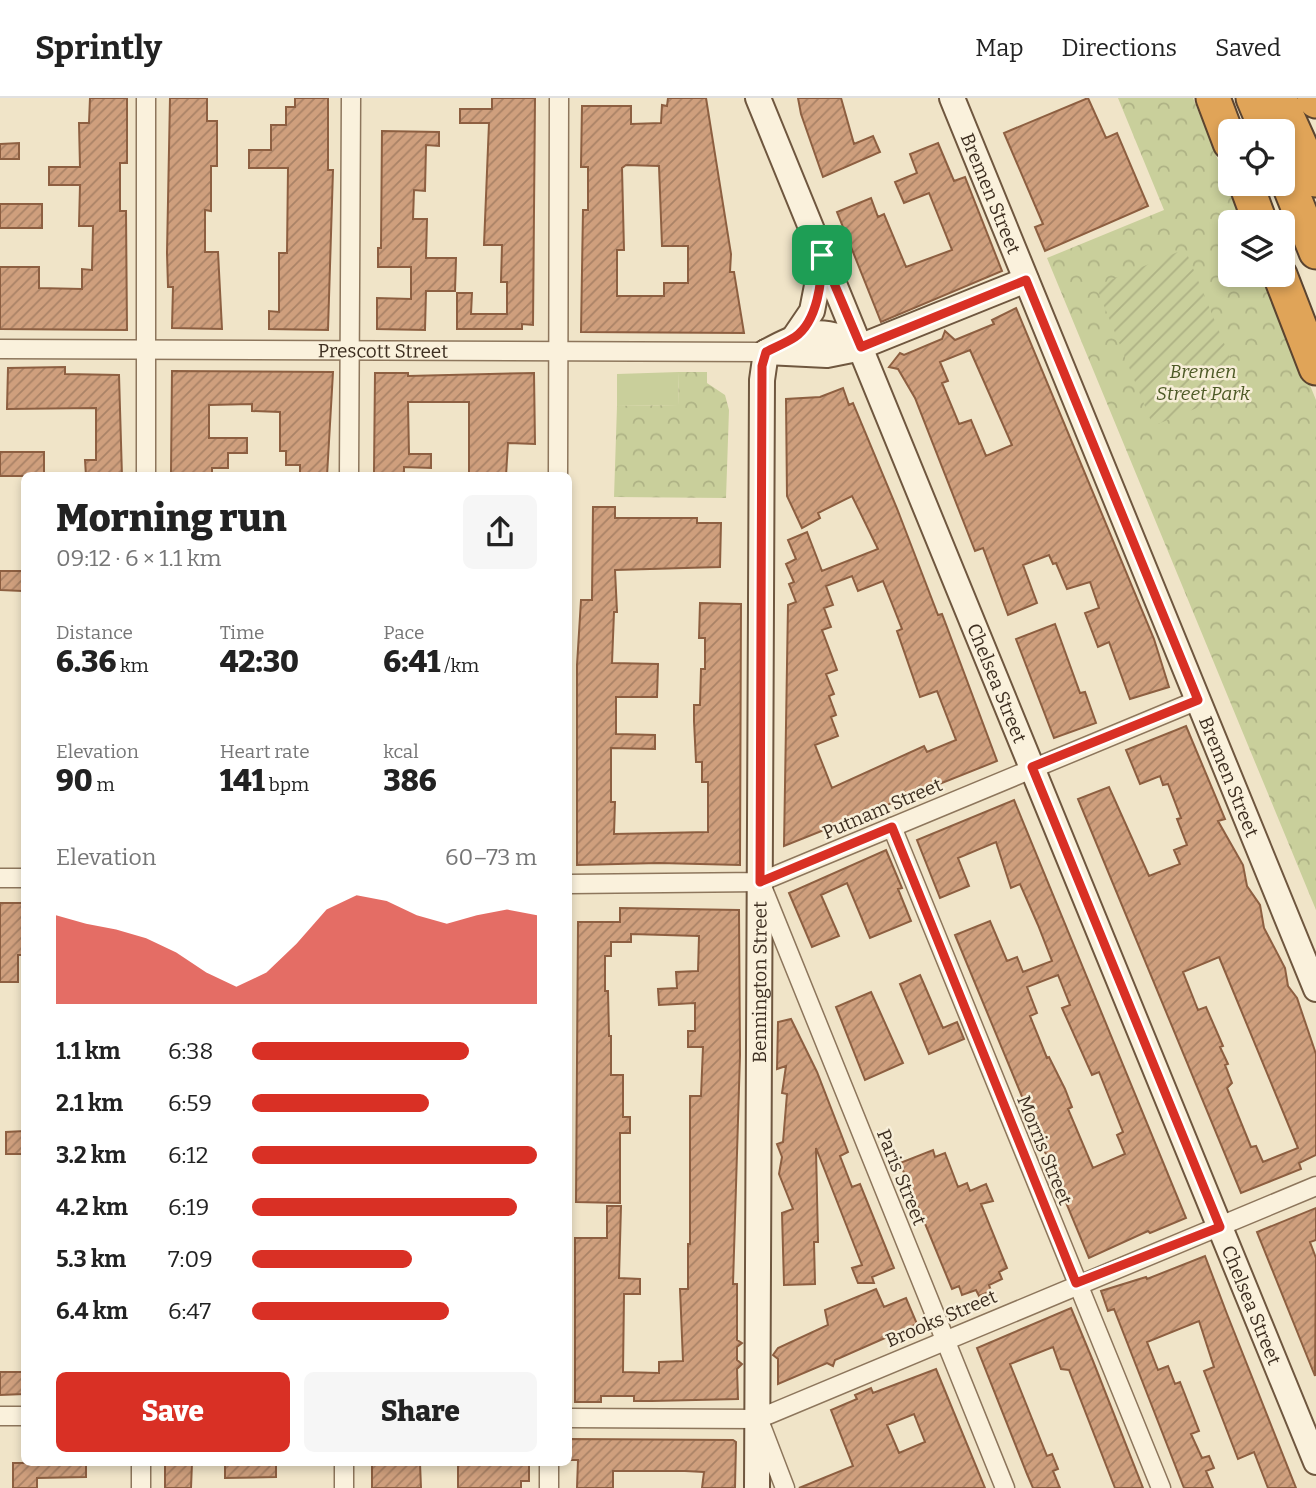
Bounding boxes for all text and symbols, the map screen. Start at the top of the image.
text: Sprintly [35,28,162,68]
text: Map [975,34,1024,62]
text: Directions [1062,34,1177,62]
text: Saved [1215,34,1281,62]
map controls [1218,119,1295,287]
button: locate [1218,119,1295,196]
street label: Bremen Street [956,130,1025,257]
button: layers [1218,210,1295,287]
pin [792,225,852,285]
icon: arrive [803,236,841,274]
street label: Prescott Street [318,339,448,363]
park label: Bremen Street Park [1156,360,1251,405]
text: Morning run [56,495,287,541]
button: share [463,495,537,569]
text: 09:12 · 6 × 1.1 km [56,544,221,572]
street label: Chelsea Street [962,620,1032,746]
text: Distance [56,621,133,644]
text: Time [220,621,265,644]
text: Pace [383,621,424,644]
text: 6.36 [56,644,116,680]
text: 42:30 [220,644,299,680]
text: 6:41 [383,644,440,680]
text: km [116,654,149,677]
text: /km [440,654,479,677]
street label: Bremen Street [1194,713,1264,841]
text: Elevation [56,740,139,763]
text: Heart rate [220,740,310,763]
text: kcal [383,740,419,763]
text: 90 [56,763,93,799]
text: 141 [220,763,265,799]
text: 386 [383,763,437,799]
text: m [93,773,115,796]
text: bpm [265,773,309,796]
street label: Putnam Street [819,773,946,844]
text: Elevation [56,843,156,871]
text: 60–73 m [445,843,537,871]
street label: Bennington Street [748,901,772,1063]
text: 1.1 km [56,1037,120,1065]
text: 6:38 [168,1037,213,1065]
text: 2.1 km [56,1089,123,1117]
text: 6:59 [168,1089,212,1117]
street label: Morris Street [1012,1092,1077,1208]
street label: Paris Street [872,1126,931,1229]
text: 3.2 km [56,1141,126,1169]
text: 6:12 [168,1141,208,1169]
text: 4.2 km [56,1193,128,1221]
text: 6:19 [168,1193,209,1221]
street label: Chelsea Street [1217,1242,1286,1368]
text: 5.3 km [56,1245,126,1273]
text: 7:09 [168,1245,213,1273]
street label: Brooks Street [882,1285,1000,1352]
text: 6.4 km [56,1297,128,1325]
text: 6:47 [168,1297,211,1325]
button: Save [56,1372,290,1452]
button: Share [304,1372,537,1452]

